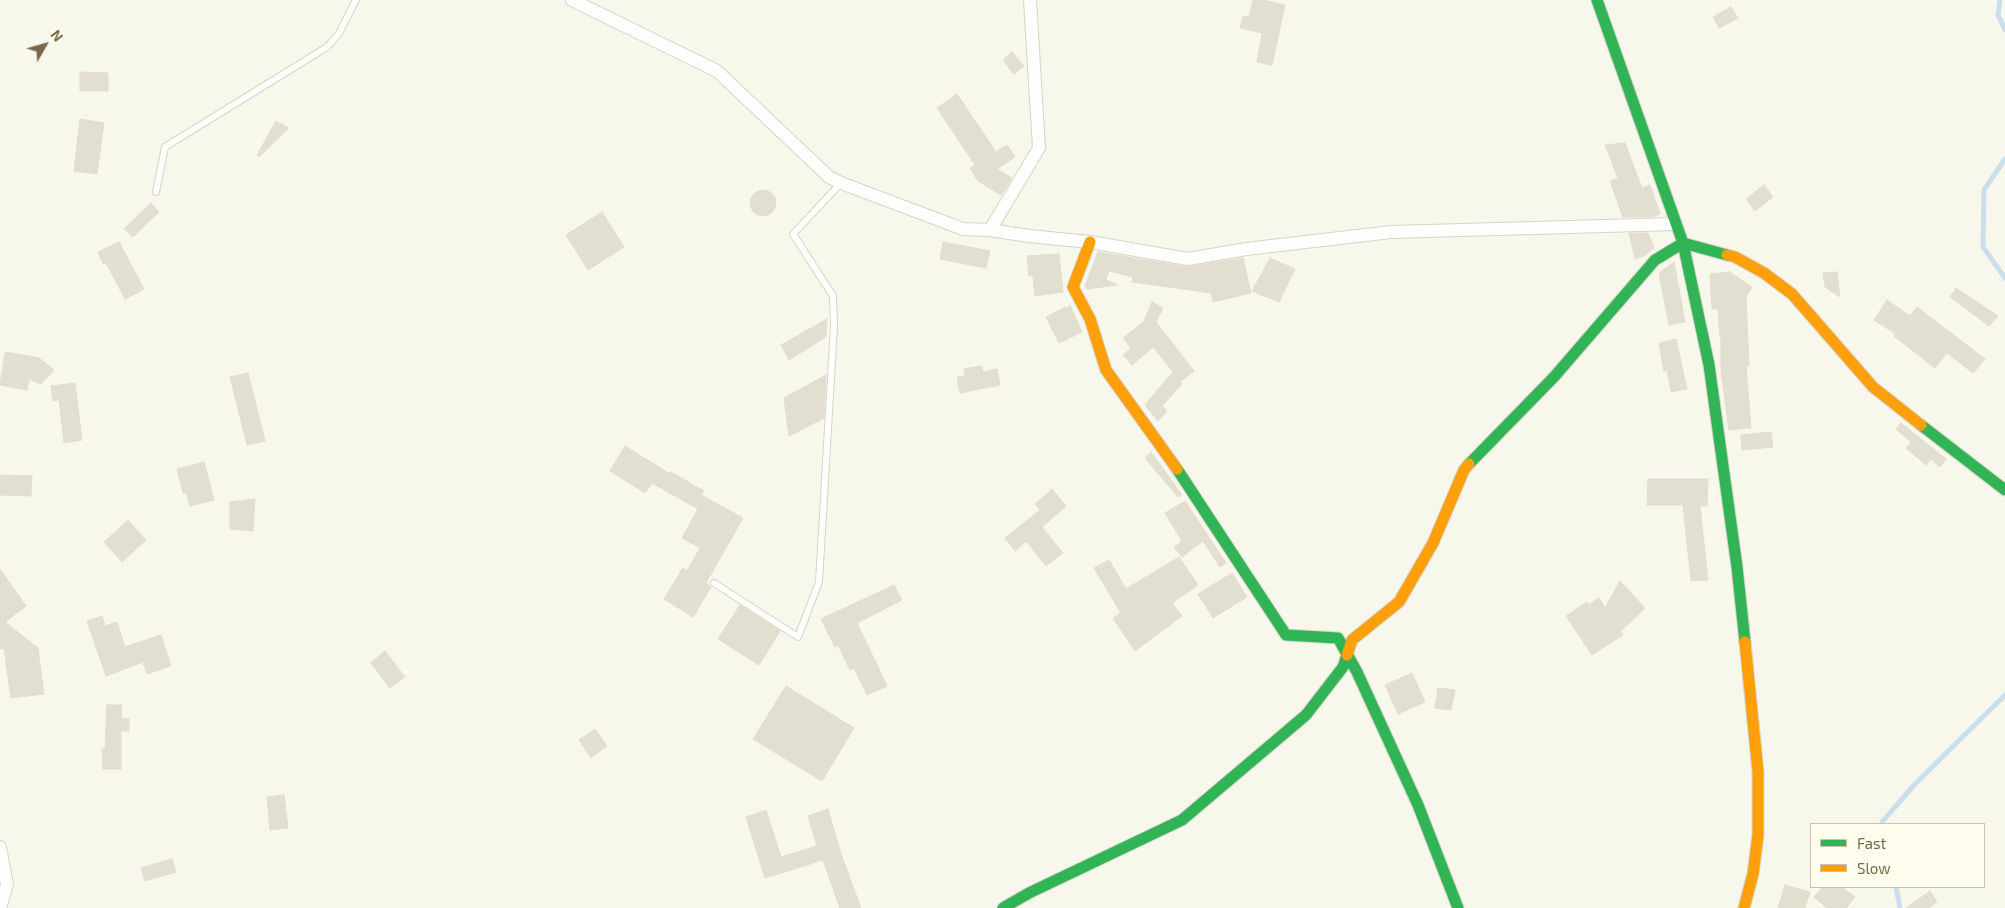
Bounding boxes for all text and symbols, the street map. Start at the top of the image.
north arrow [20,20,70,70]
text: N [47,26,67,45]
legend [1810,823,1985,888]
text: Fast [1857,834,1886,852]
text: Slow [1857,859,1891,877]

